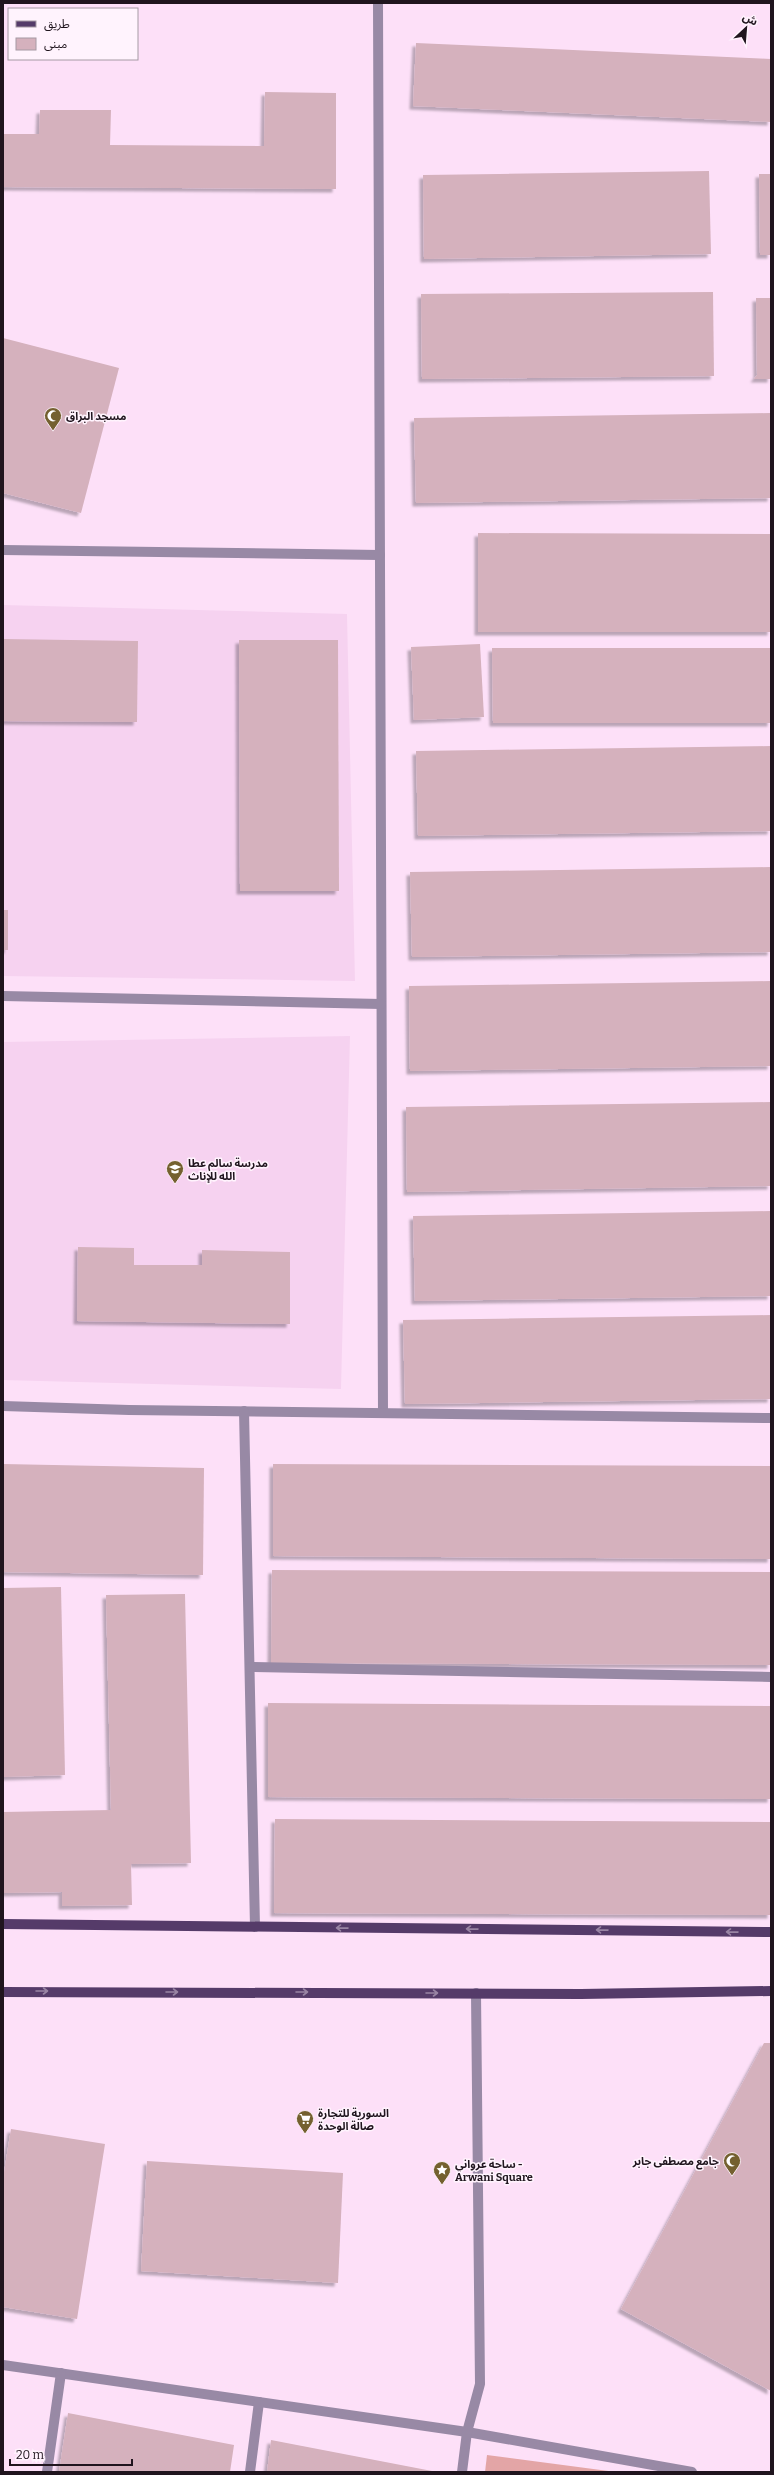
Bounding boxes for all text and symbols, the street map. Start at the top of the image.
legend [8,8,138,60]
north arrow [726,8,766,48]
text: ش [741,10,760,29]
text: طريق [44,17,70,32]
text: مبنى [44,37,67,51]
mosque icon: مسجد البراق [43,406,63,431]
place label: مسجد البراق [66,410,126,423]
place label: مدرسة سالم عطا الله للإناث [188,1157,268,1183]
school or university icon: مدرسة سالم عطا الله للإناث [165,1159,185,1184]
one-way arrow [336,1924,349,1932]
one-way arrow [466,1925,479,1933]
one-way arrow [596,1927,609,1934]
one-way arrow [726,1928,739,1936]
one-way arrow [35,1987,48,1995]
one-way arrow [165,1988,178,1996]
one-way arrow [295,1988,308,1996]
one-way arrow [425,1989,438,1997]
place label: السورية للتجارة صالة الوحدة [318,2107,389,2133]
supermarket icon: السورية للتجارة صالة الوحدة [295,2109,315,2134]
mosque icon: جامع مصطفى جابر [722,2151,742,2176]
place label: جامع مصطفى جابر [632,2155,719,2170]
place label: ساحة عرواني - Arwani Square [455,2158,533,2184]
place icon: ساحة عرواني - Arwani Square [432,2160,452,2185]
scale bar [10,2441,132,2467]
text: 20 m [16,2448,45,2462]

